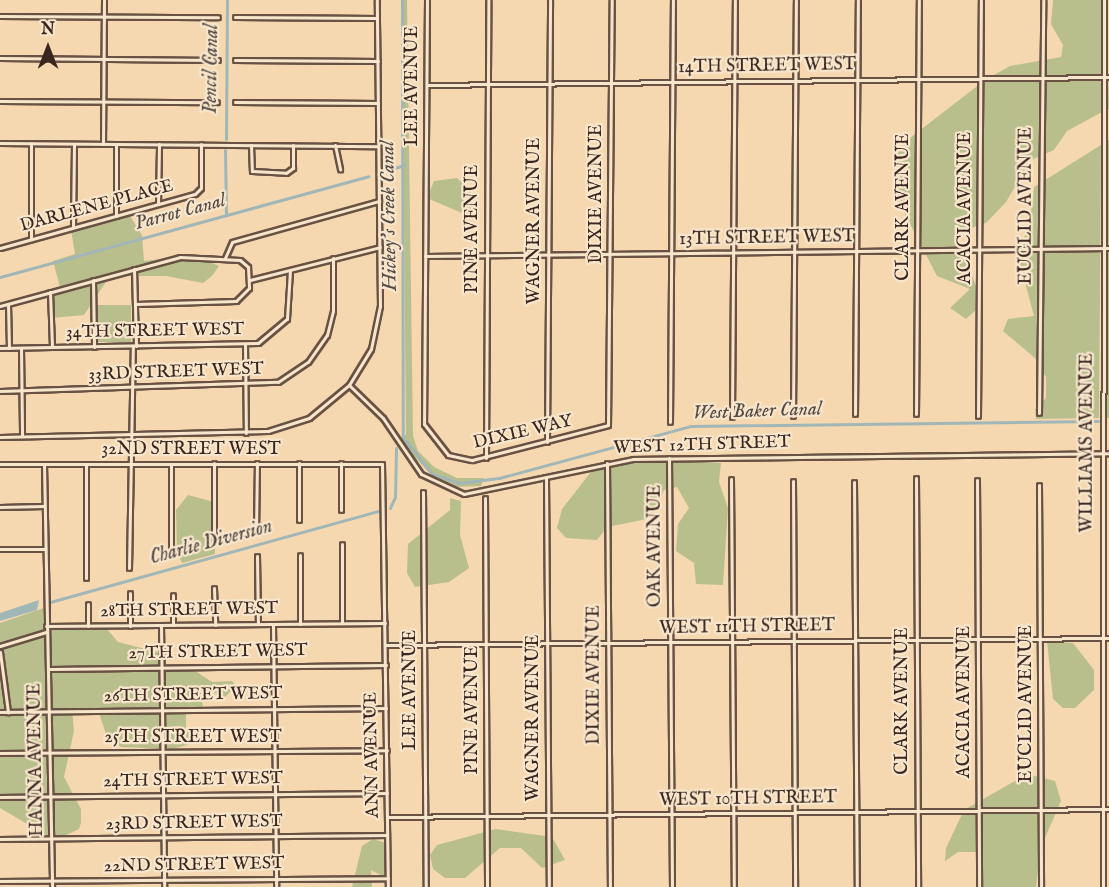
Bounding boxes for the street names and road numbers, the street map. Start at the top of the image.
street label: LEE AVENUE [402,26,424,146]
street label: 14TH STREET WEST [678,55,856,79]
street label: DIXIE AVENUE [586,124,608,264]
street label: EUCLID AVENUE [1016,127,1038,285]
street label: ACACIA AVENUE [955,132,977,284]
street label: CLARK AVENUE [893,133,915,281]
street label: WAGNER AVENUE [524,138,546,304]
street label: PINE AVENUE [462,164,484,294]
street label: DARLENE PLACE [18,176,176,238]
street label: 13TH STREET WEST [679,227,855,251]
street label: 34TH STREET WEST [66,320,244,344]
street label: WILLIAMS AVENUE [1077,353,1099,533]
street label: 33RD STREET WEST [88,359,264,387]
street label: DIXIE WAY [471,411,575,455]
street label: WEST 12TH STREET [613,432,791,460]
street label: 32ND STREET WEST [101,439,281,461]
street label: OAK AVENUE [645,485,667,607]
street label: 28TH STREET WEST [100,599,278,623]
street label: DIXIE AVENUE [584,605,606,745]
street label: WEST 11TH STREET [659,616,835,640]
street label: EUCLID AVENUE [1016,625,1038,783]
street label: ACACIA AVENUE [954,626,976,778]
street label: CLARK AVENUE [892,627,914,775]
street label: LEE AVENUE [400,630,422,750]
street label: WAGNER AVENUE [523,635,545,801]
street label: 27TH STREET WEST [128,641,308,665]
street label: PINE AVENUE [462,645,484,775]
street label: HANNA AVENUE [25,683,49,837]
street label: 26TH STREET WEST [104,684,282,708]
street label: ANN AVENUE [361,692,385,818]
street label: 25TH STREET WEST [104,727,282,749]
street label: 24TH STREET WEST [103,769,283,793]
street label: WEST 10TH STREET [659,788,837,812]
street label: 23RD STREET WEST [105,812,283,836]
street label: 22ND STREET WEST [103,854,285,878]

